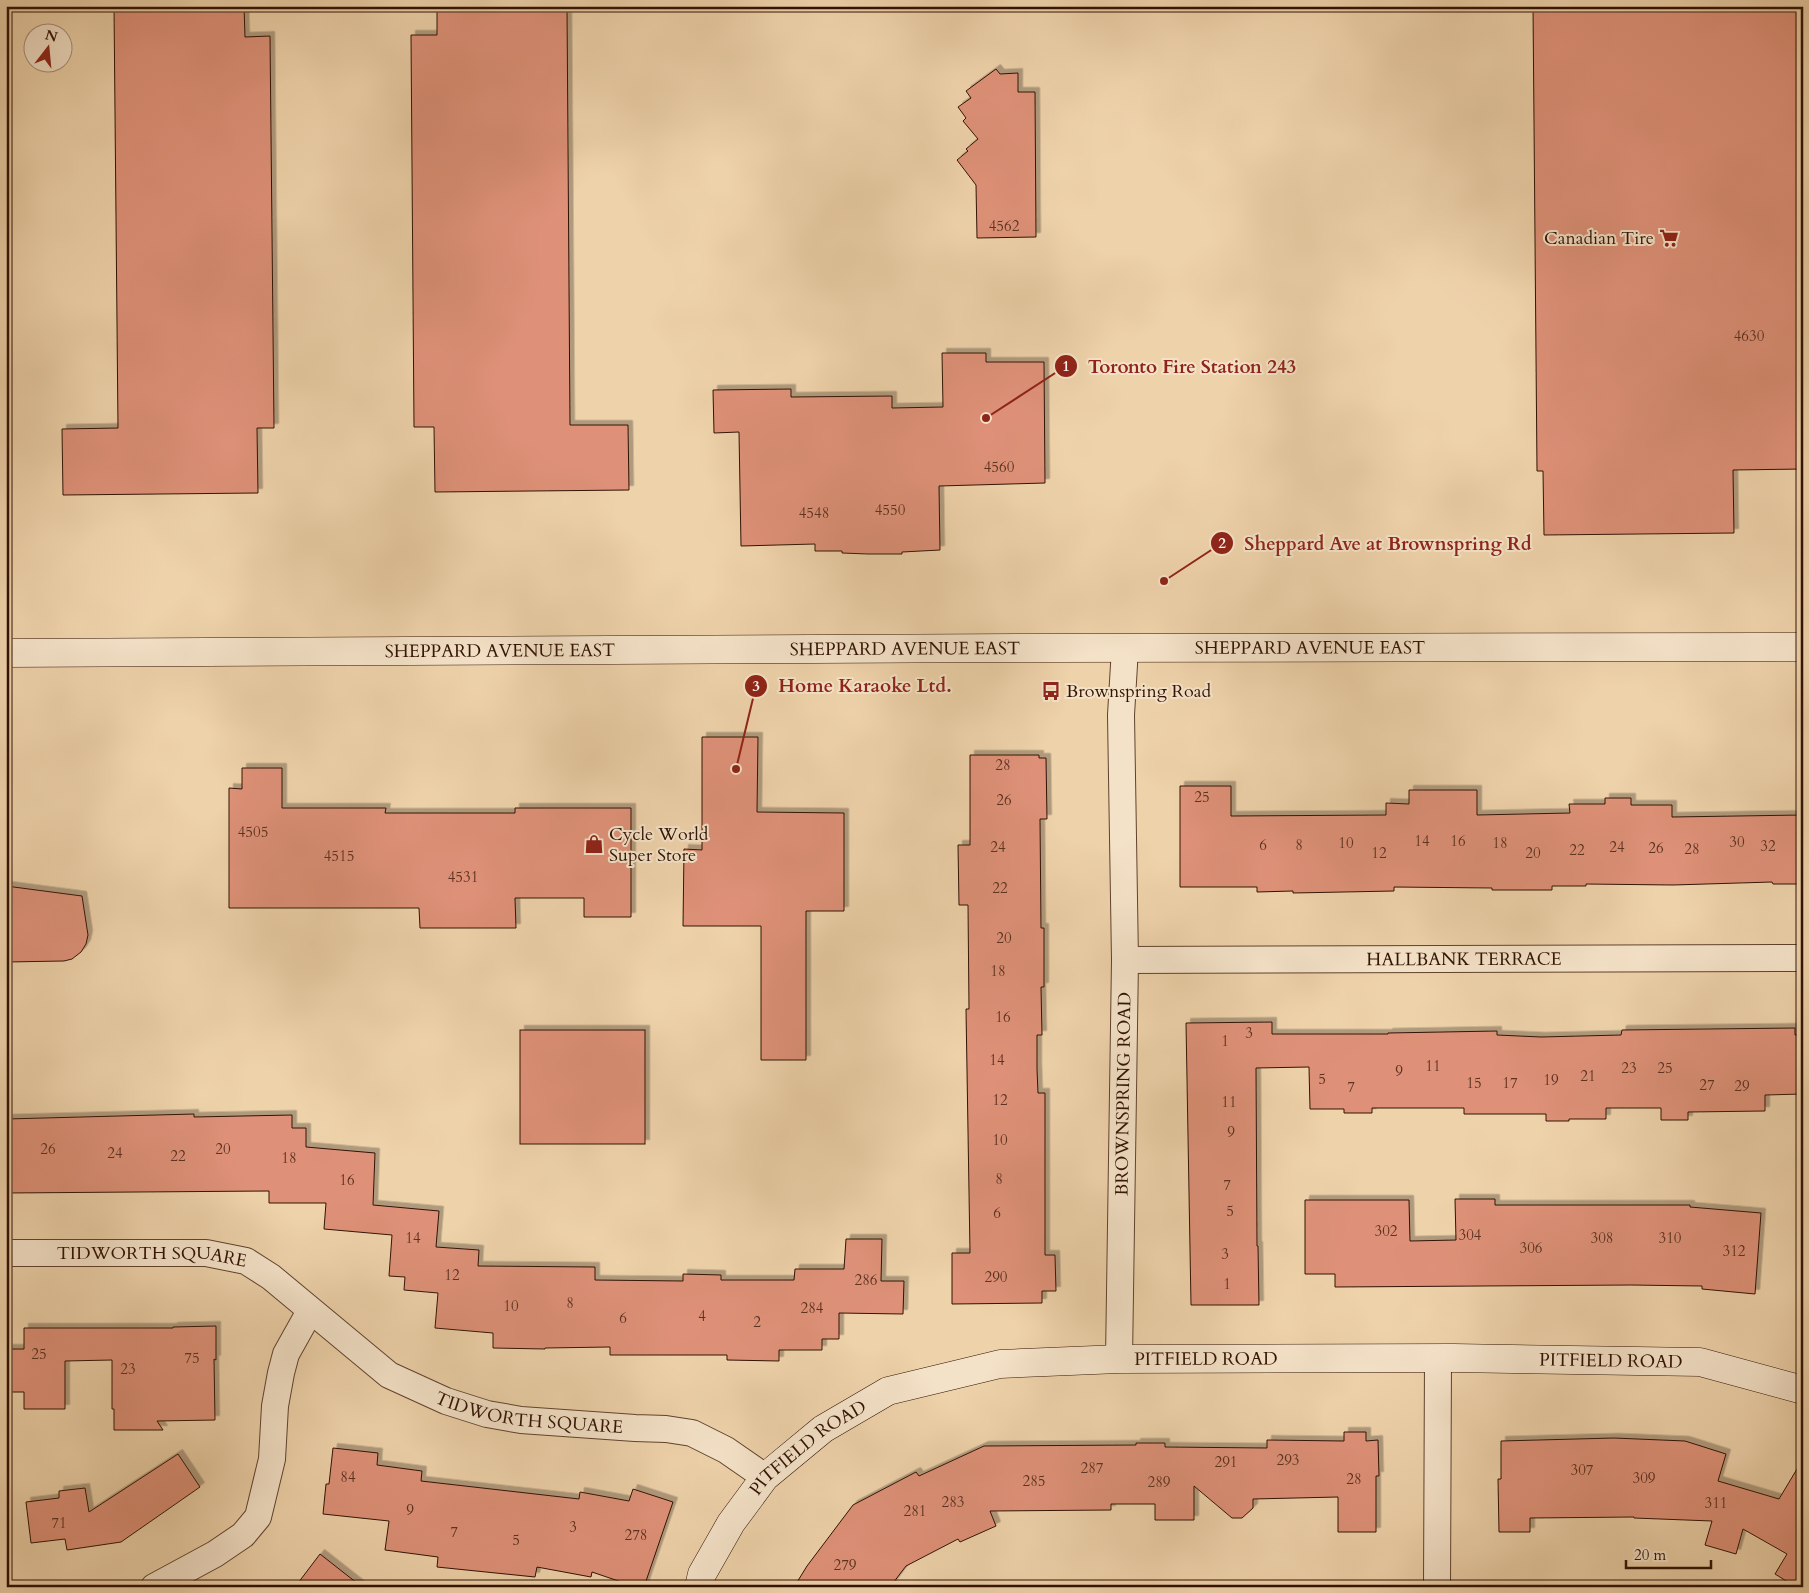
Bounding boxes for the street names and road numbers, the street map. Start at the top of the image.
street label: SHEPPARD AVENUE EAST [1195,635,1425,661]
street label: SHEPPARD AVENUE EAST [790,636,1020,662]
street label: SHEPPARD AVENUE EAST [385,638,615,664]
street label: HALLBANK TERRACE [1366,947,1562,972]
street label: BROWNSPRING ROAD [1109,992,1138,1196]
street label: TIDWORTH SQUARE [57,1241,249,1274]
street label: PITFIELD ROAD [1134,1347,1278,1372]
street label: PITFIELD ROAD [1539,1347,1683,1375]
street label: TIDWORTH SQUARE [431,1386,624,1440]
street label: PITFIELD ROAD [744,1394,871,1501]

